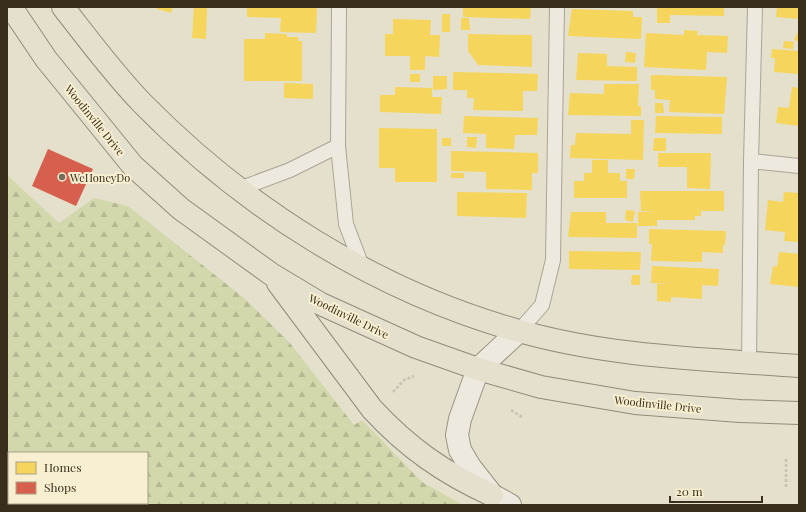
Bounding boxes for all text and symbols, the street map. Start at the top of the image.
street label: Woodinville Drive [61,81,129,159]
place label: WeHoneyDo [69,170,130,185]
marker: WeHoneyDo [57,172,67,182]
street label: Woodinville Drive [306,290,392,342]
street label: Woodinville Drive [613,392,703,416]
legend [8,452,148,504]
text: Homes [44,459,82,475]
scale bar [670,478,762,504]
text: Shops [44,479,76,495]
text: 20 m [676,483,703,499]

